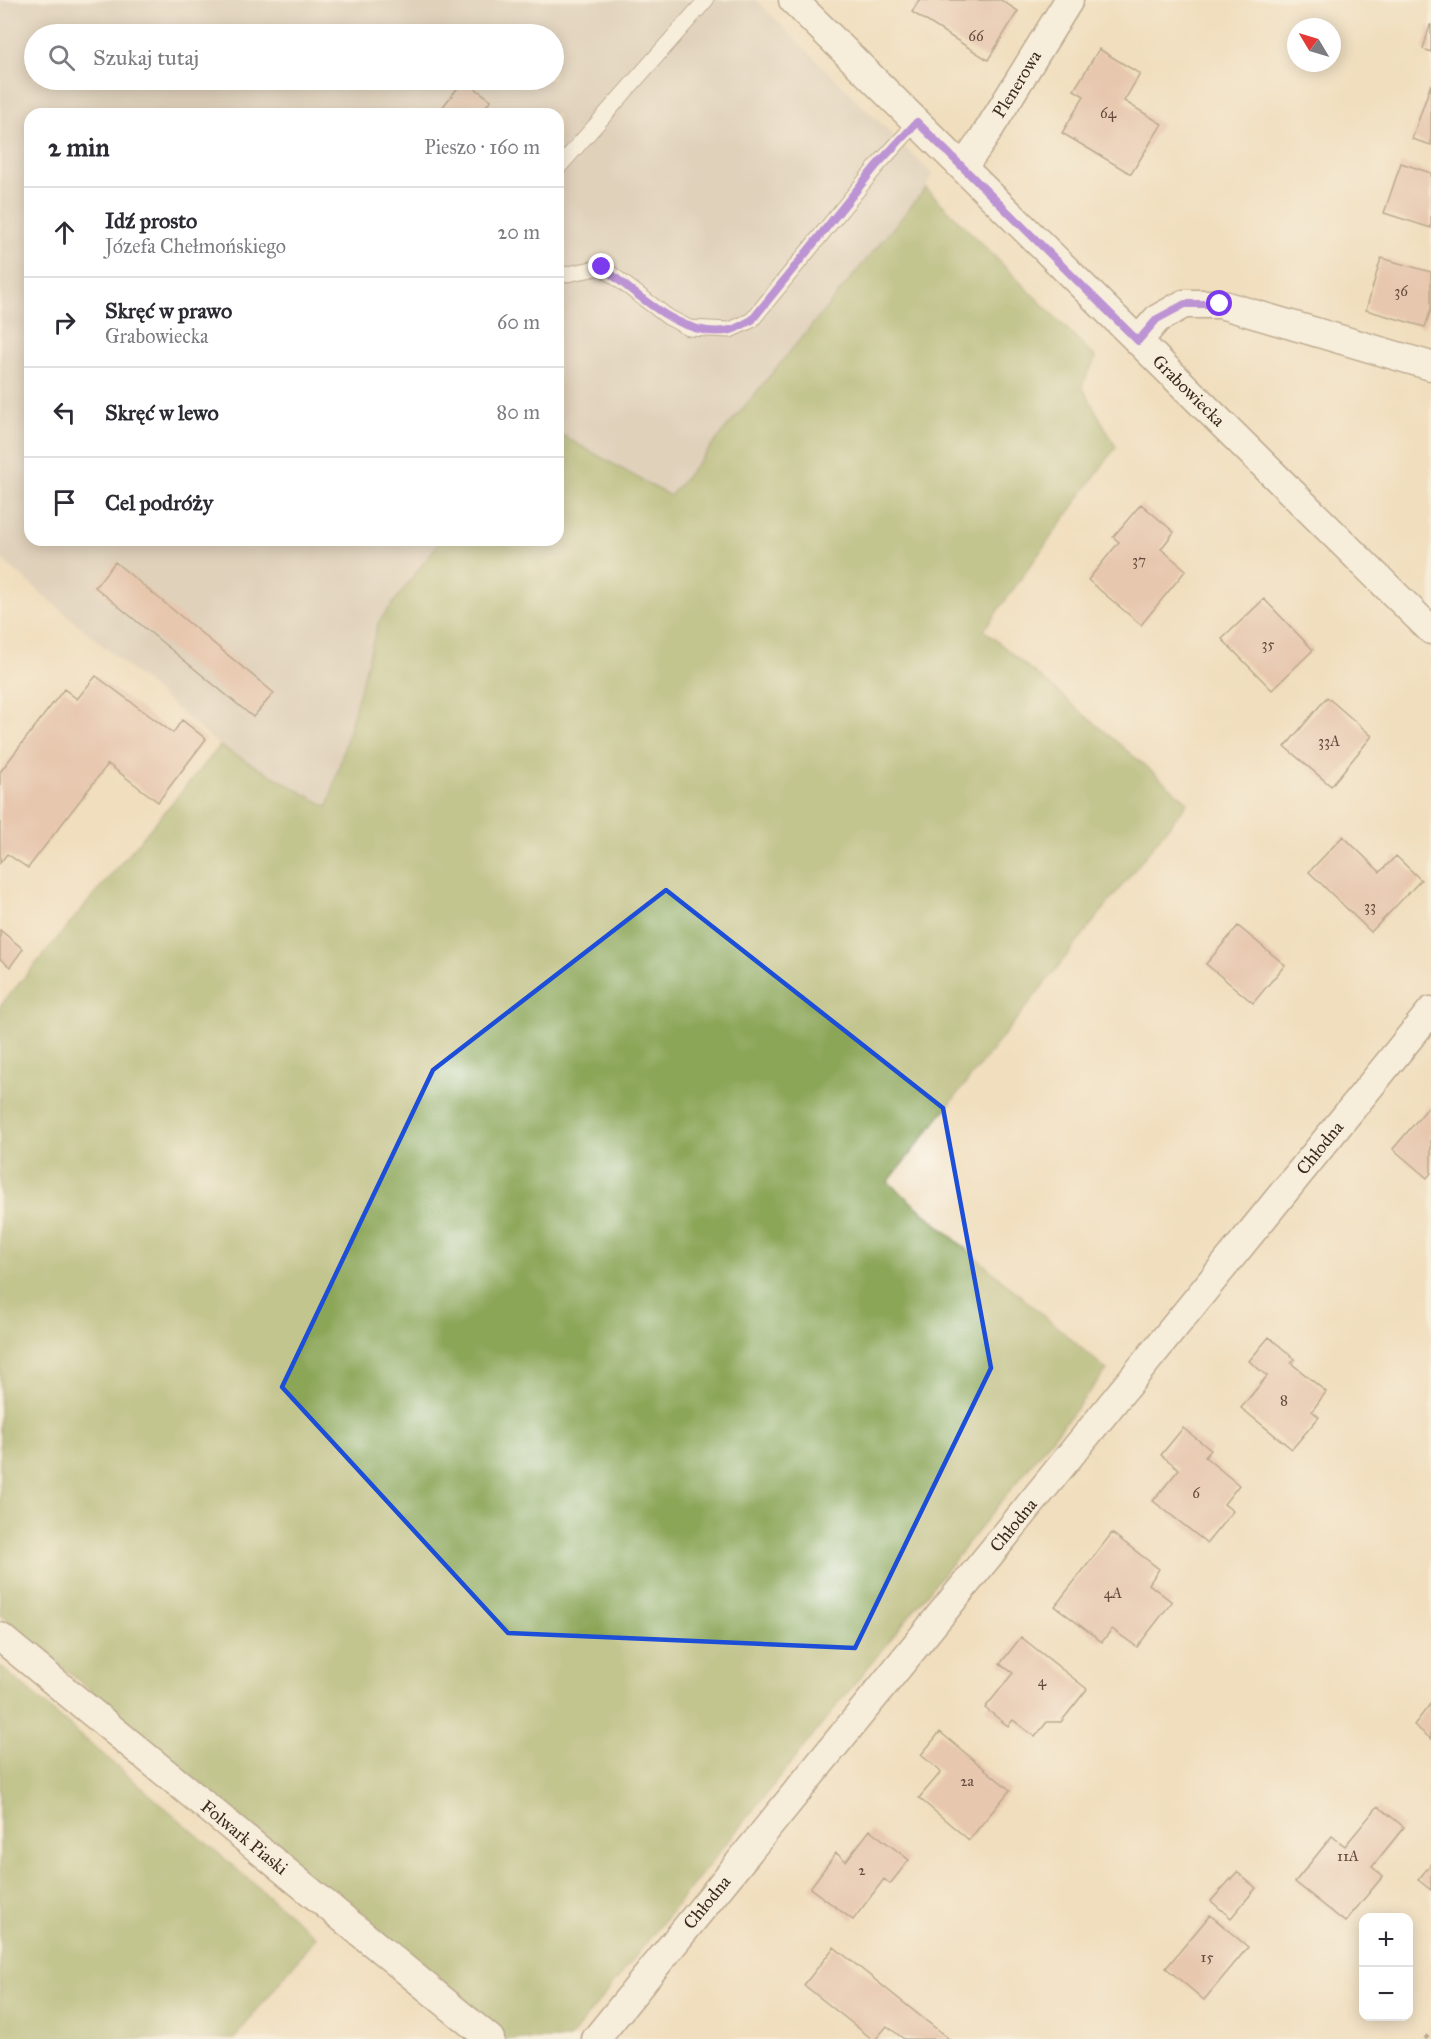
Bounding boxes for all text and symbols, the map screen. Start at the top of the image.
north arrow [1287,18,1341,72]
search box [24,24,564,90]
house number: 66 [968,27,985,45]
icon: search [45,41,78,74]
text: Szukaj tutaj [93,44,199,71]
street label: Plenerowa [988,46,1046,122]
house number: 64 [1100,104,1117,122]
text: 2 min [48,131,109,163]
text: Pieszo · 160 m [424,135,540,159]
text: Idź prosto [105,207,197,234]
icon: ahead [48,216,81,249]
text: 20 m [497,220,540,244]
text: Józefa Chełmońskiego [105,234,286,258]
route end [588,253,614,279]
house number: 36 [1394,282,1409,300]
route start [1206,290,1232,316]
text: Skręć w prawo [105,297,232,324]
icon: right [48,306,81,339]
text: 60 m [497,310,540,334]
text: Grabowiecka [105,324,208,348]
street label: Grabowiecka [1148,350,1230,432]
icon: left [48,396,81,429]
text: Skręć w lewo [105,399,219,426]
text: 80 m [497,400,540,424]
icon: arrive [48,486,81,519]
text: Cel podróży [105,489,213,516]
house number: 37 [1132,551,1146,569]
house number: 35 [1262,635,1275,653]
house number: 33A [1318,732,1340,750]
house number: 33 [1364,897,1376,915]
street label: Chłodna [1291,1116,1348,1179]
house number: 8 [1280,1391,1288,1409]
house number: 6 [1192,1484,1201,1502]
street label: Chłodna [985,1494,1042,1556]
house number: 4A [1104,1584,1122,1602]
house number: 4 [1038,1672,1047,1690]
house number: 2a [960,1772,975,1790]
street label: Folwark Piaski [196,1795,292,1880]
house number: 11A [1337,1847,1359,1865]
house number: 2 [858,1861,866,1879]
street label: Chłodna [679,1871,736,1934]
map controls [1359,1913,1413,2021]
button: + [1359,1913,1413,1967]
house number: 15 [1201,1948,1213,1966]
button: − [1359,1967,1413,2021]

